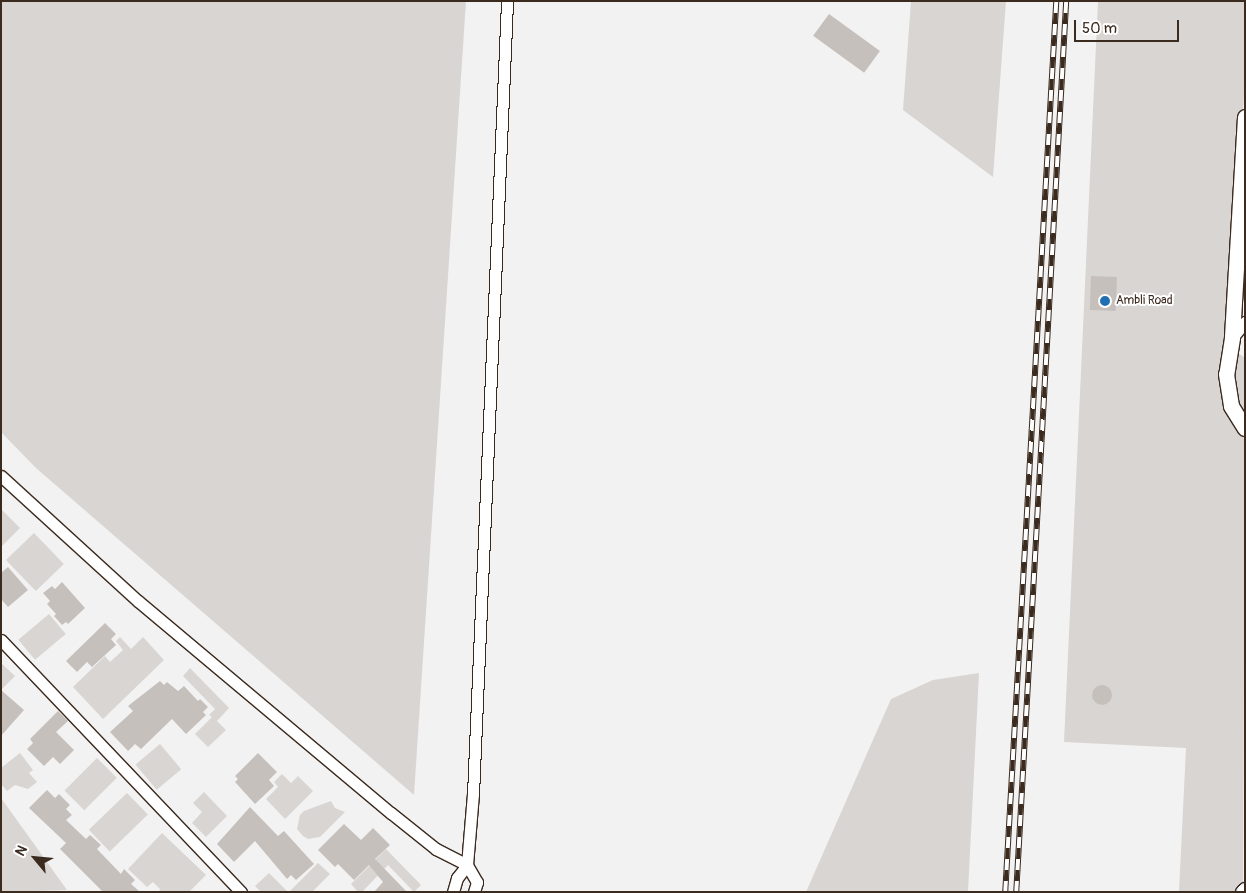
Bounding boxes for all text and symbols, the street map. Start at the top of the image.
scale bar [1076,10,1181,42]
text: 50 m [1082,19,1117,38]
marker: Ambli Road [1098,294,1112,308]
place label: Ambli Road [1116,294,1173,308]
north arrow [10,833,60,883]
text: N [12,843,31,859]

